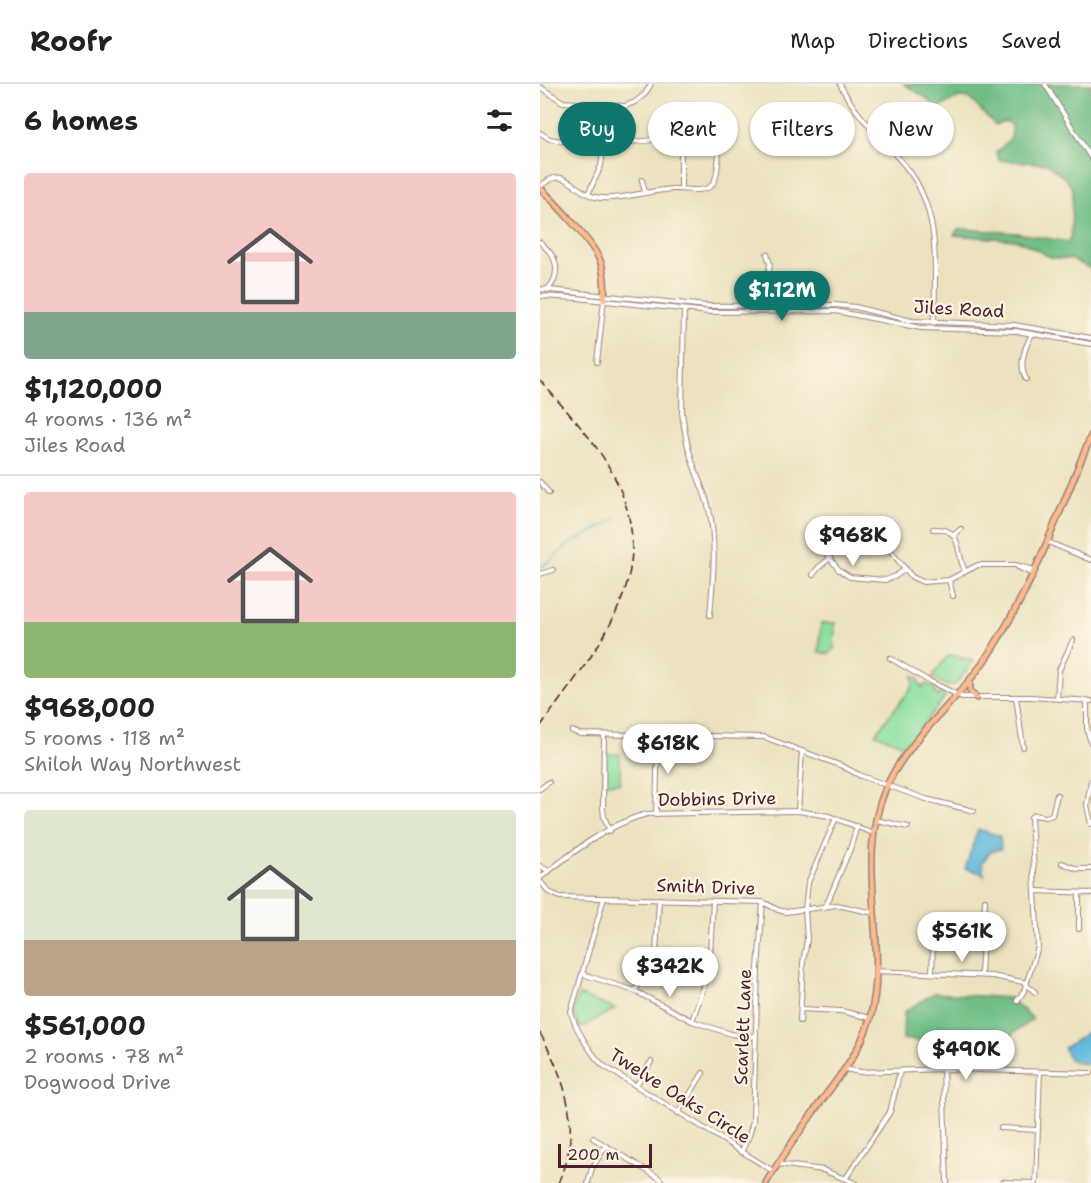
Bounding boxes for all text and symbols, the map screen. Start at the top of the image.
text: Roofr [30,22,112,60]
text: Map [790,27,835,55]
text: Directions [868,27,968,55]
text: Saved [1001,27,1061,55]
chip: Buy [558,102,636,156]
chip: Rent [648,102,738,156]
chip: Filters [750,102,855,156]
chip: New [867,102,954,156]
text: 6 homes [24,103,138,138]
icon: filters [483,104,516,137]
icon: home [216,212,324,320]
pin: $1.12M [733,271,831,322]
text: $1.12M [748,277,816,303]
street label: Jiles Road [913,295,1005,323]
text: $1,120,000 [24,371,162,406]
text: 4 rooms · 136 m² [24,406,192,432]
text: Jiles Road [24,432,125,458]
pin: $968K [811,516,895,567]
text: $968K [819,522,887,548]
icon: home [216,531,324,639]
text: $968,000 [24,690,155,725]
pin: $618K [626,724,710,775]
text: 5 rooms · 118 m² [24,725,185,751]
text: $618K [637,730,699,756]
text: Shiloh Way Northwest [24,751,241,777]
street label: Dobbins Drive [658,786,776,812]
icon: home [216,849,324,957]
street label: Smith Drive [656,873,756,901]
pin: $561K [920,912,1004,963]
text: $561K [931,918,993,944]
pin: $342K [628,947,712,998]
text: $342K [636,953,704,979]
street label: Scarlett Lane [729,969,757,1085]
text: $561,000 [24,1008,146,1043]
pin: $490K [924,1030,1008,1081]
text: $490K [932,1036,1000,1062]
text: 2 rooms · 78 m² [24,1043,184,1069]
street label: Twelve Oaks Circle [605,1043,755,1149]
text: Dogwood Drive [24,1069,171,1095]
scale bar [558,1141,652,1168]
text: 200 m [567,1144,619,1165]

